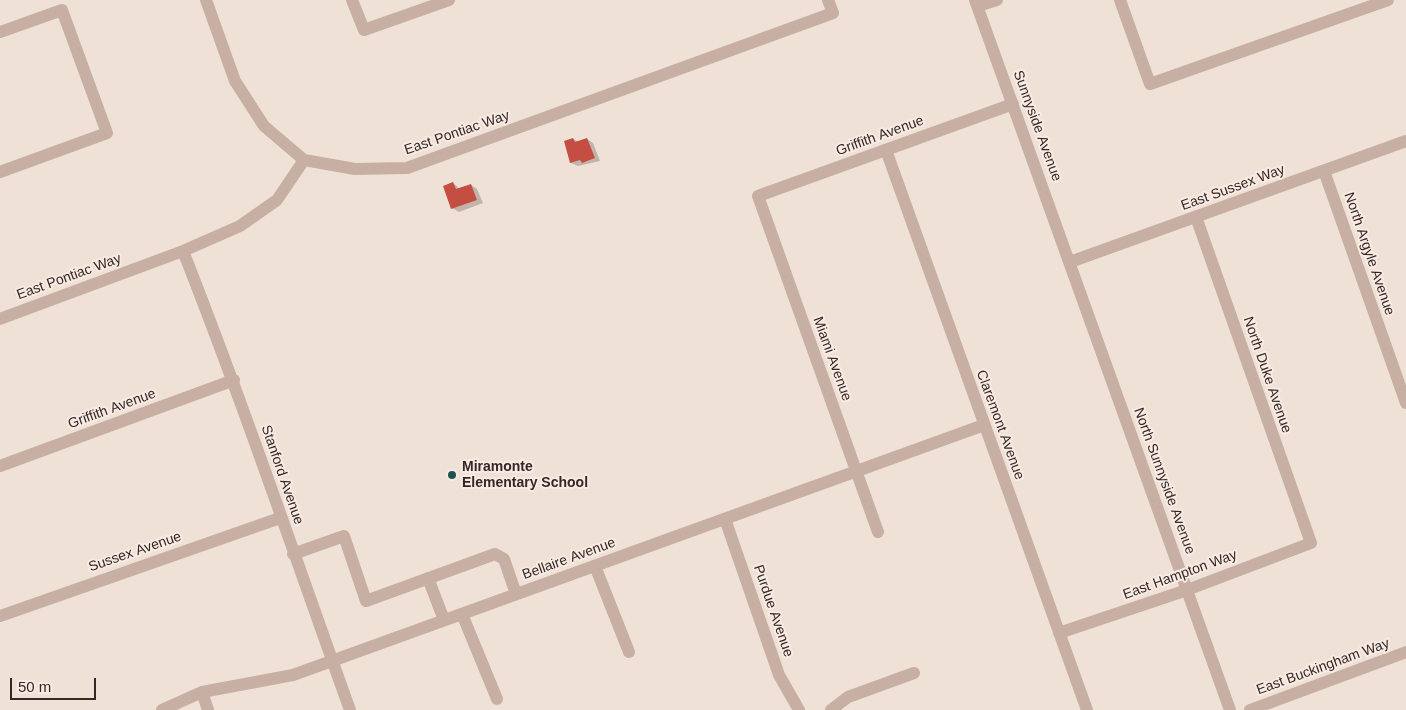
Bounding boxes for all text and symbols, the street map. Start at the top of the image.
street label: Sunnyside Avenue [1009,68,1065,184]
street label: East Pontiac Way [402,107,512,159]
street label: Griffith Avenue [834,112,926,160]
street label: East Sussex Way [1179,161,1287,215]
street label: North Argyle Avenue [1340,190,1398,318]
street label: East Pontiac Way [14,250,124,304]
street label: Miami Avenue [809,315,855,403]
street label: North Duke Avenue [1239,315,1295,435]
street label: Claremont Avenue [972,368,1028,482]
street label: Griffith Avenue [66,385,158,433]
street label: North Sunnyside Avenue [1130,405,1198,557]
street label: Stanford Avenue [257,423,307,527]
place label: Miramonte Elementary School [462,459,588,492]
marker: Miramonte Elementary School [446,469,458,481]
street label: Sussex Avenue [86,528,184,576]
street label: Bellaire Avenue [520,534,618,584]
street label: East Hampton Way [1121,547,1239,603]
street label: Purdue Avenue [749,563,797,659]
street label: East Buckingham Way [1254,635,1392,699]
scale bar [12,668,99,700]
text: 50 m [18,678,51,695]

